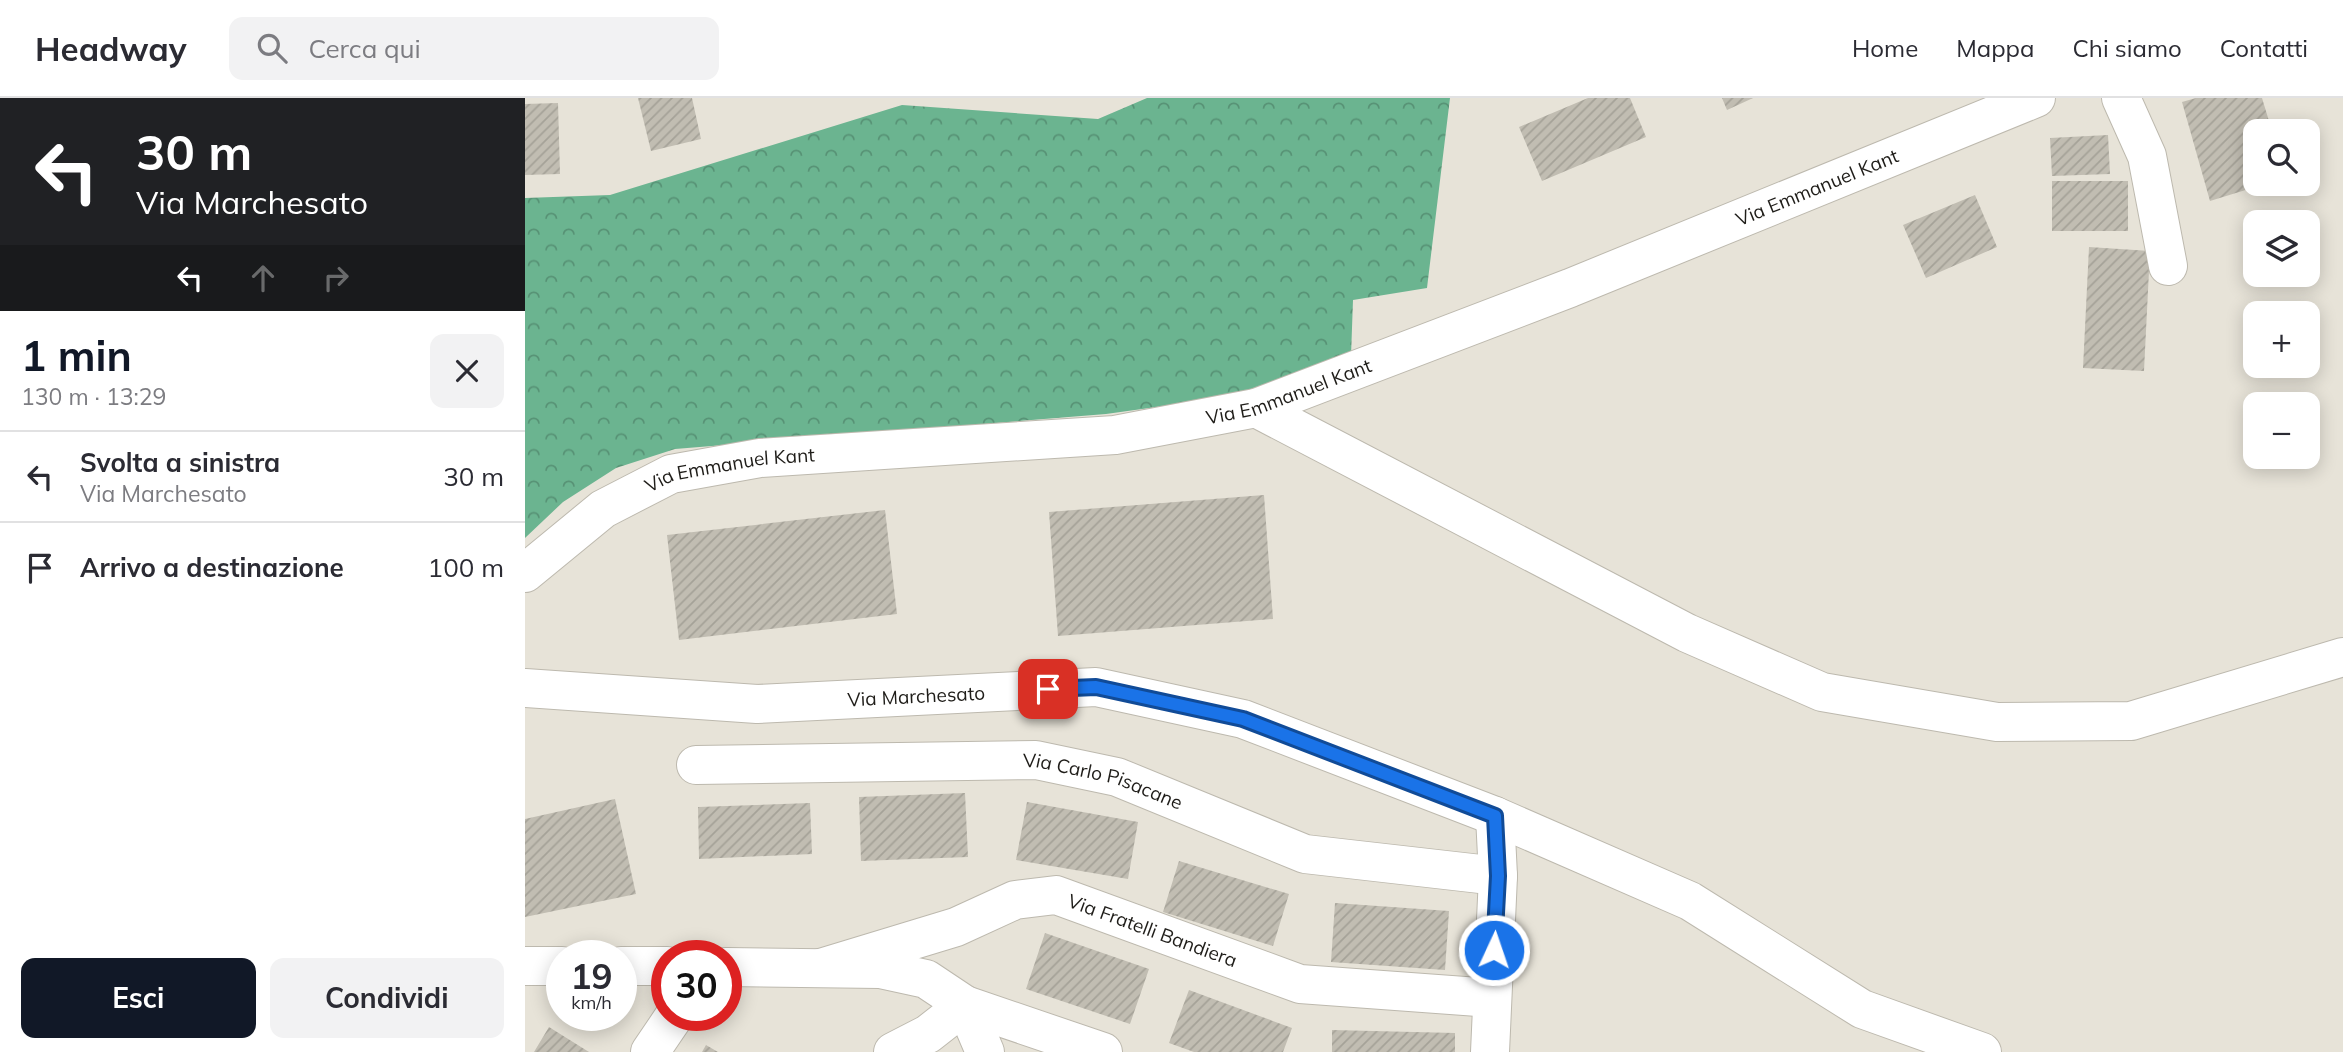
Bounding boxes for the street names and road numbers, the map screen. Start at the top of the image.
street label: Via Emmanuel Kant [1732,143,1902,231]
street label: Via Emmanuel Kant [1204,353,1375,429]
street label: Via Emmanuel Kant [641,442,816,498]
street label: Via Marchesato [847,681,986,711]
street label: Via Carlo Pisacane [1023,748,1186,815]
street label: Via Fratelli Bandiera [1065,888,1240,972]

